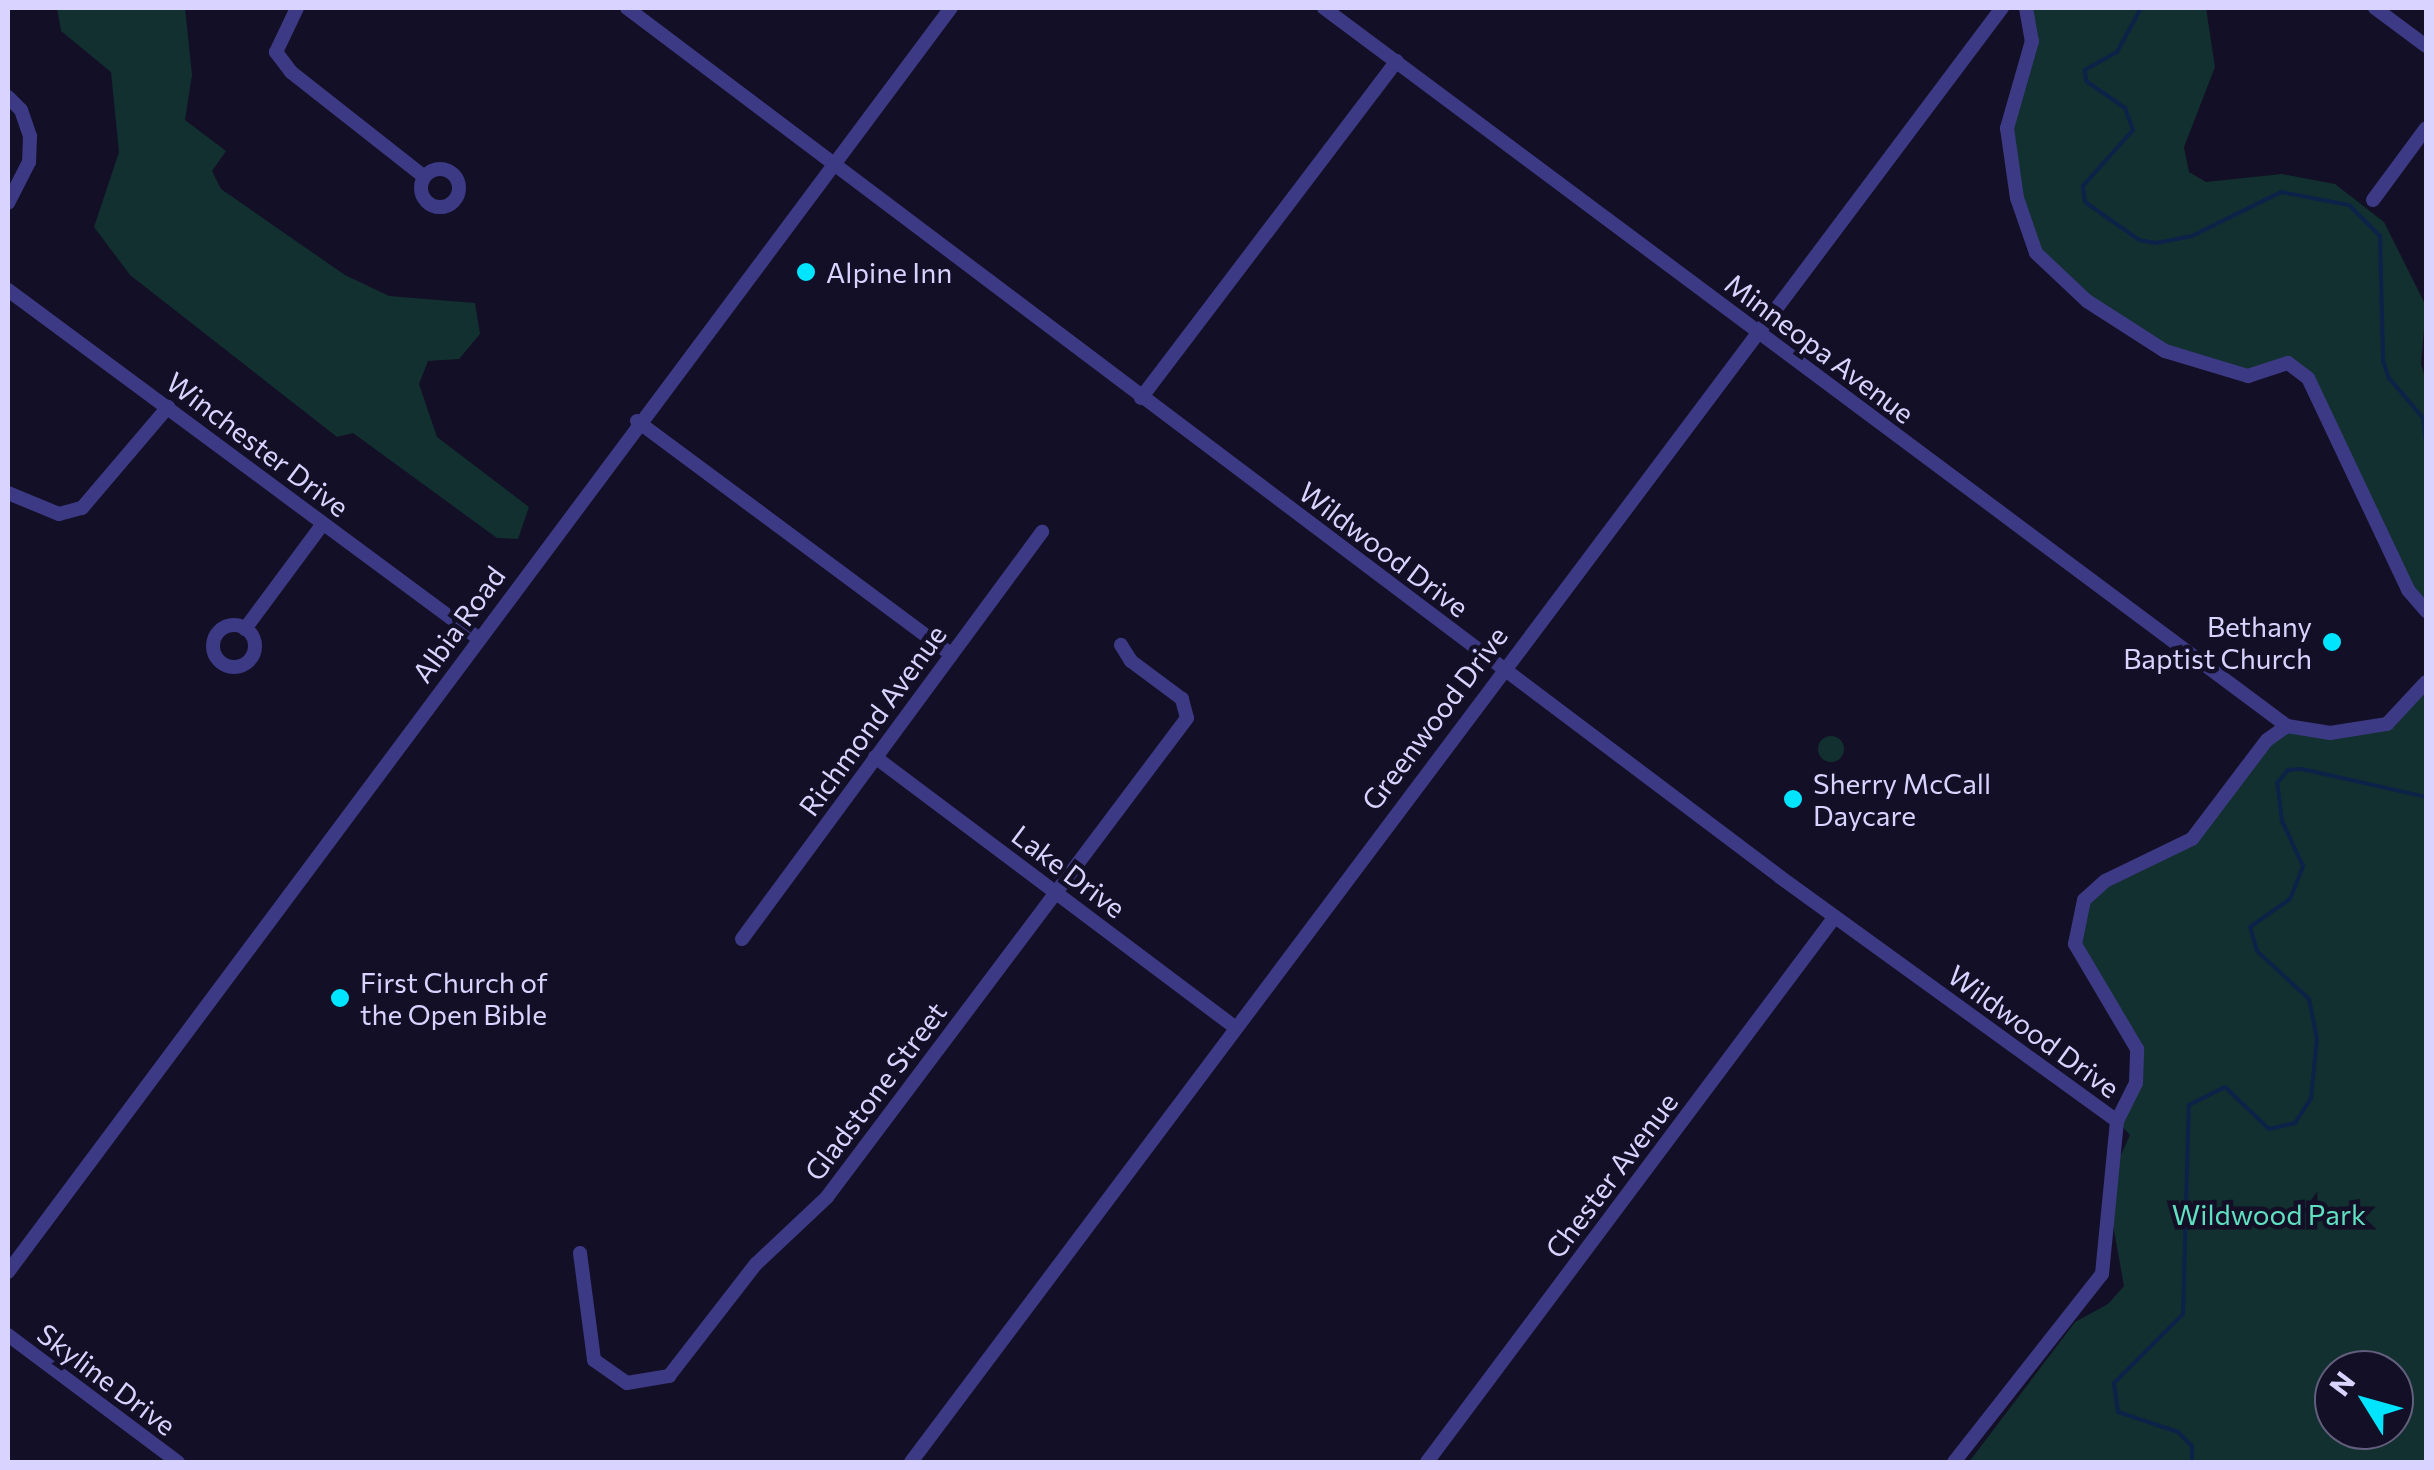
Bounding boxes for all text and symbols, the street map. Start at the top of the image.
place label: Alpine Inn [826,255,952,289]
marker: Alpine Inn [795,261,817,283]
street label: Minneopa Avenue [1719,266,1921,430]
street label: Winchester Drive [160,365,356,523]
street label: Wildwood Drive [1293,474,1475,624]
street label: Albia Road [405,559,511,689]
place label: Bethany Baptist Church [2123,609,2312,675]
street label: Richmond Avenue [791,618,953,822]
street label: Greenwood Drive [1354,620,1514,816]
marker: Bethany Baptist Church [2321,631,2343,653]
place label: Sherry McCall Daycare [1813,766,1991,832]
marker: Sherry McCall Daycare [1782,788,1804,810]
street label: Lake Drive [1006,818,1132,924]
street label: Wildwood Drive [1942,958,2126,1104]
place label: First Church of the Open Bible [360,965,548,1031]
marker: First Church of the Open Bible [329,987,351,1009]
street label: Gladstone Street [797,995,953,1187]
street label: Chester Avenue [1538,1086,1684,1264]
park label: Wildwood Park [2172,1197,2366,1231]
street label: Skyline Drive [31,1316,183,1442]
north arrow [2314,1350,2414,1450]
text: N [2322,1365,2362,1402]

